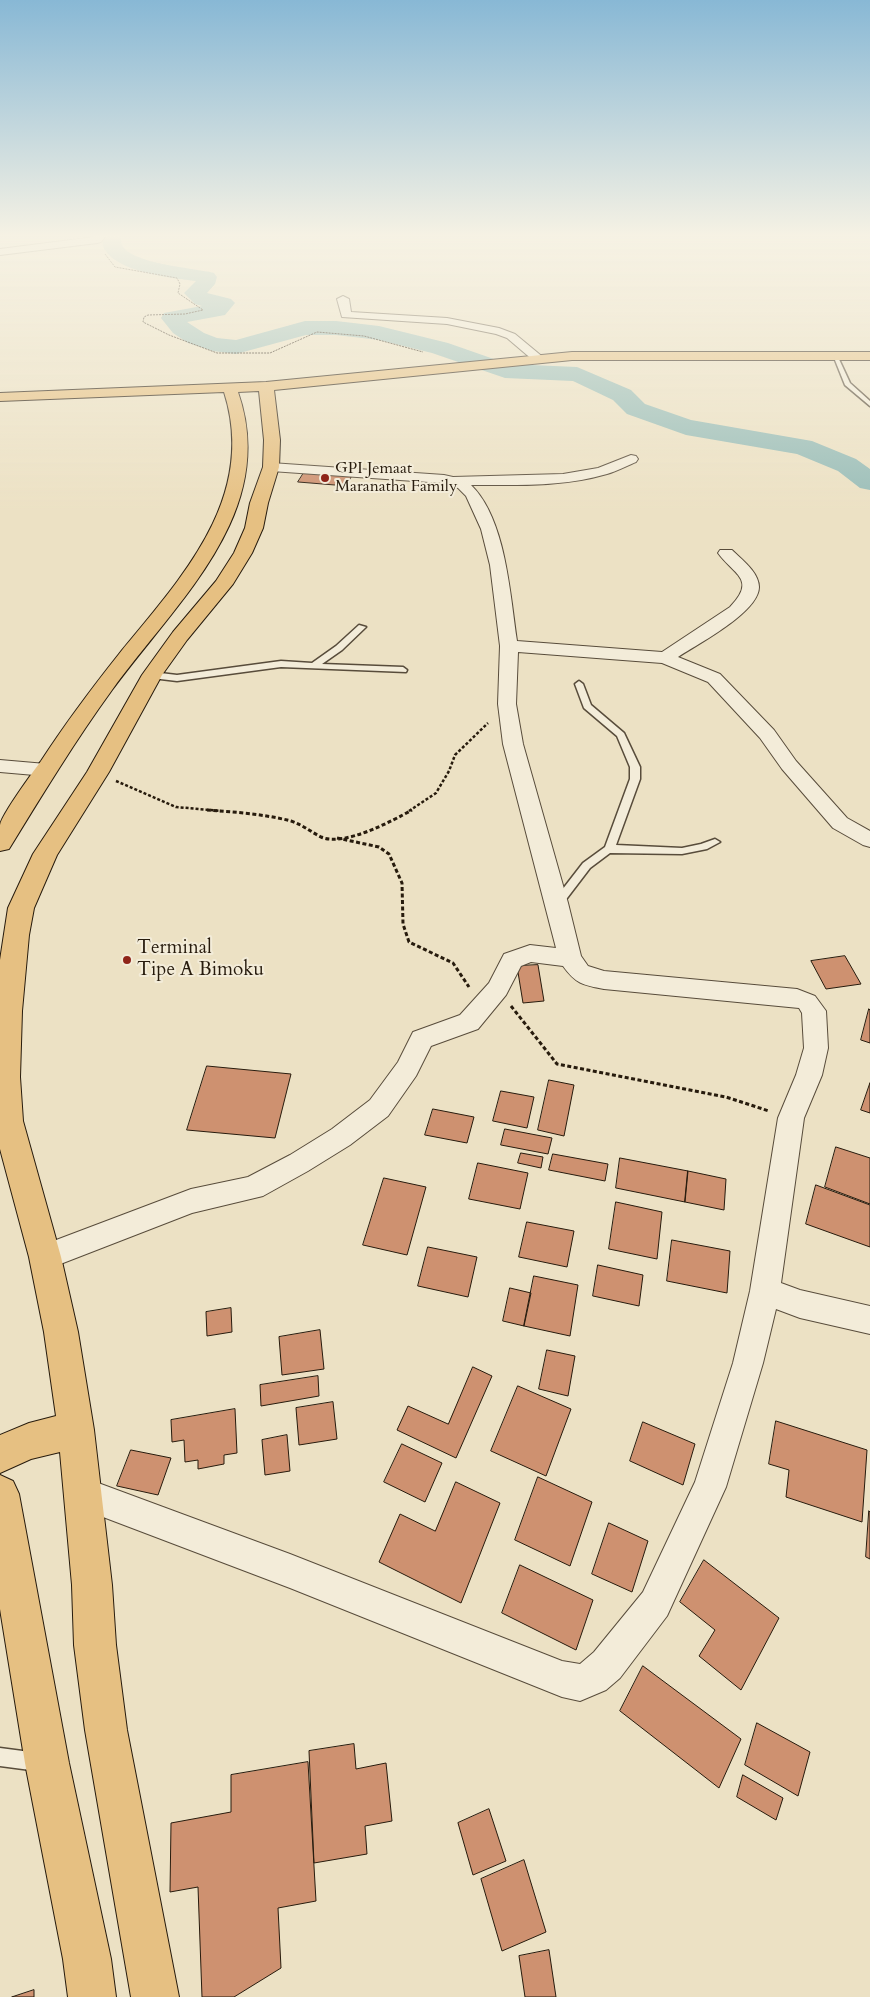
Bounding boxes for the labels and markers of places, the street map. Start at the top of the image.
place label: GPI Jemaat Maranatha Family [335,459,457,497]
marker: GPI Jemaat Maranatha Family [319,472,331,484]
place label: Terminal Tipe A Bimoku [137,938,264,982]
marker: Terminal Tipe A Bimoku [121,954,133,966]

